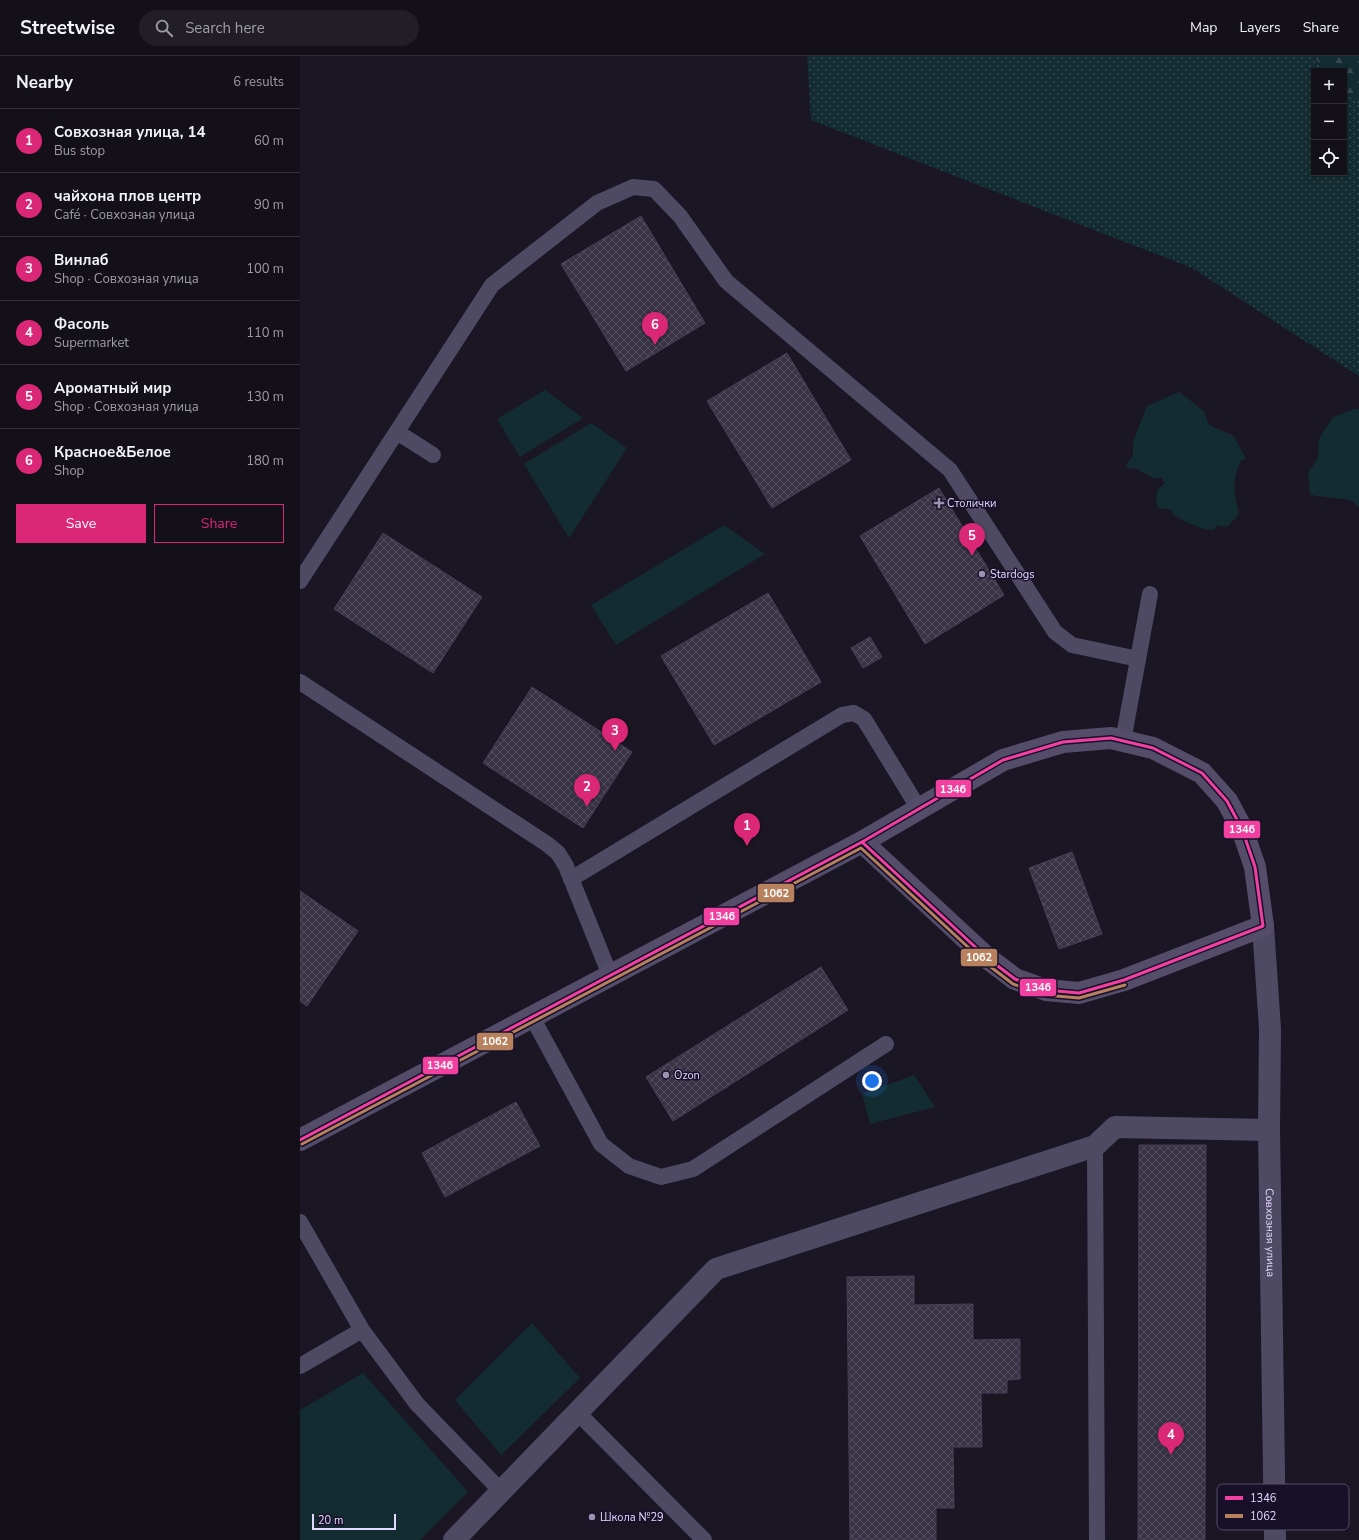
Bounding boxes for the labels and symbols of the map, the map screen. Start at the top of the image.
pin: 6 [642,312,668,345]
place label: Столички [947,496,996,511]
marker: Столички [934,498,944,508]
pin: 5 [959,523,985,556]
place label: Stardogs [990,567,1035,582]
marker: Stardogs [977,569,987,579]
pin: 3 [602,718,628,751]
pin: 2 [574,774,600,807]
line badge: 1346 [935,779,972,798]
text: 1346 [940,782,967,797]
pin: 1 [734,813,760,846]
line badge: 1346 [1223,820,1261,839]
text: 1346 [1229,822,1256,837]
line badge: 1062 [757,883,795,903]
text: 1062 [763,886,790,901]
line badge: 1346 [703,907,740,926]
text: 1346 [709,909,736,924]
line badge: 1062 [960,948,998,967]
text: 1062 [966,950,993,965]
line badge: 1346 [1019,978,1057,997]
text: 1346 [1025,980,1052,995]
line badge: 1062 [476,1032,514,1051]
text: 1062 [482,1034,509,1049]
line badge: 1346 [422,1056,459,1075]
text: 1346 [427,1058,454,1073]
place label: Ozon [674,1068,700,1083]
marker: Ozon [661,1070,671,1080]
your location [862,1071,882,1091]
street label: Совхозная улица [1262,1188,1279,1277]
pin: 4 [1158,1422,1184,1455]
legend [1217,1484,1349,1530]
text: 1346 [1250,1491,1277,1506]
text: 1062 [1250,1509,1276,1524]
place label: Школа №29 [600,1510,664,1525]
scale bar [312,1512,396,1531]
marker: Школа №29 [587,1512,597,1522]

